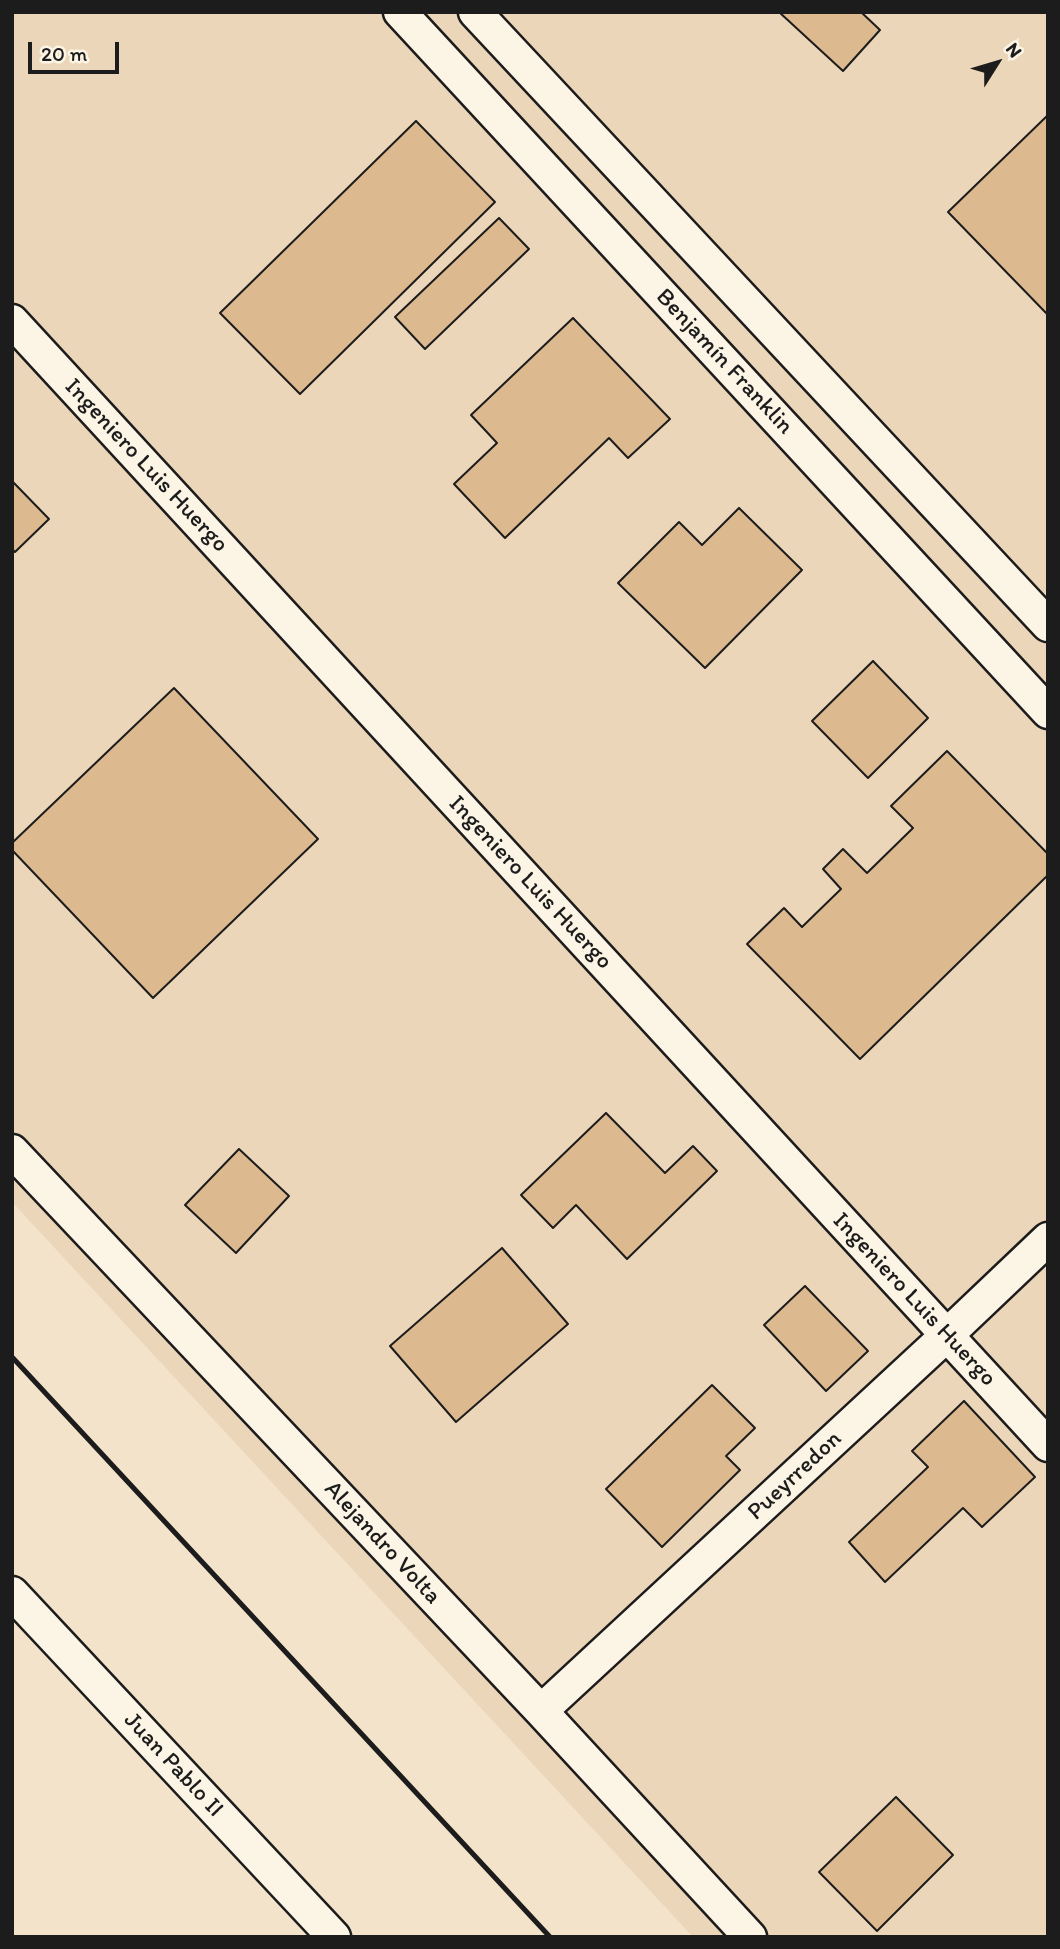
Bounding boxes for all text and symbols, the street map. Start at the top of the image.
scale bar [32,28,122,72]
north arrow [962,28,1032,98]
text: N [1001,38,1027,62]
text: 20 m [41,41,87,66]
street label: Benjamín Franklin [649,283,799,441]
street label: Ingeniero Luis Huergo [58,373,234,559]
street label: Ingeniero Luis Huergo [442,790,618,976]
street label: Ingeniero Luis Huergo [826,1207,1002,1393]
street label: Pueyrredon [742,1425,848,1527]
street label: Alejandro Volta [318,1475,446,1611]
street label: Juan Pablo II [117,1707,229,1823]

